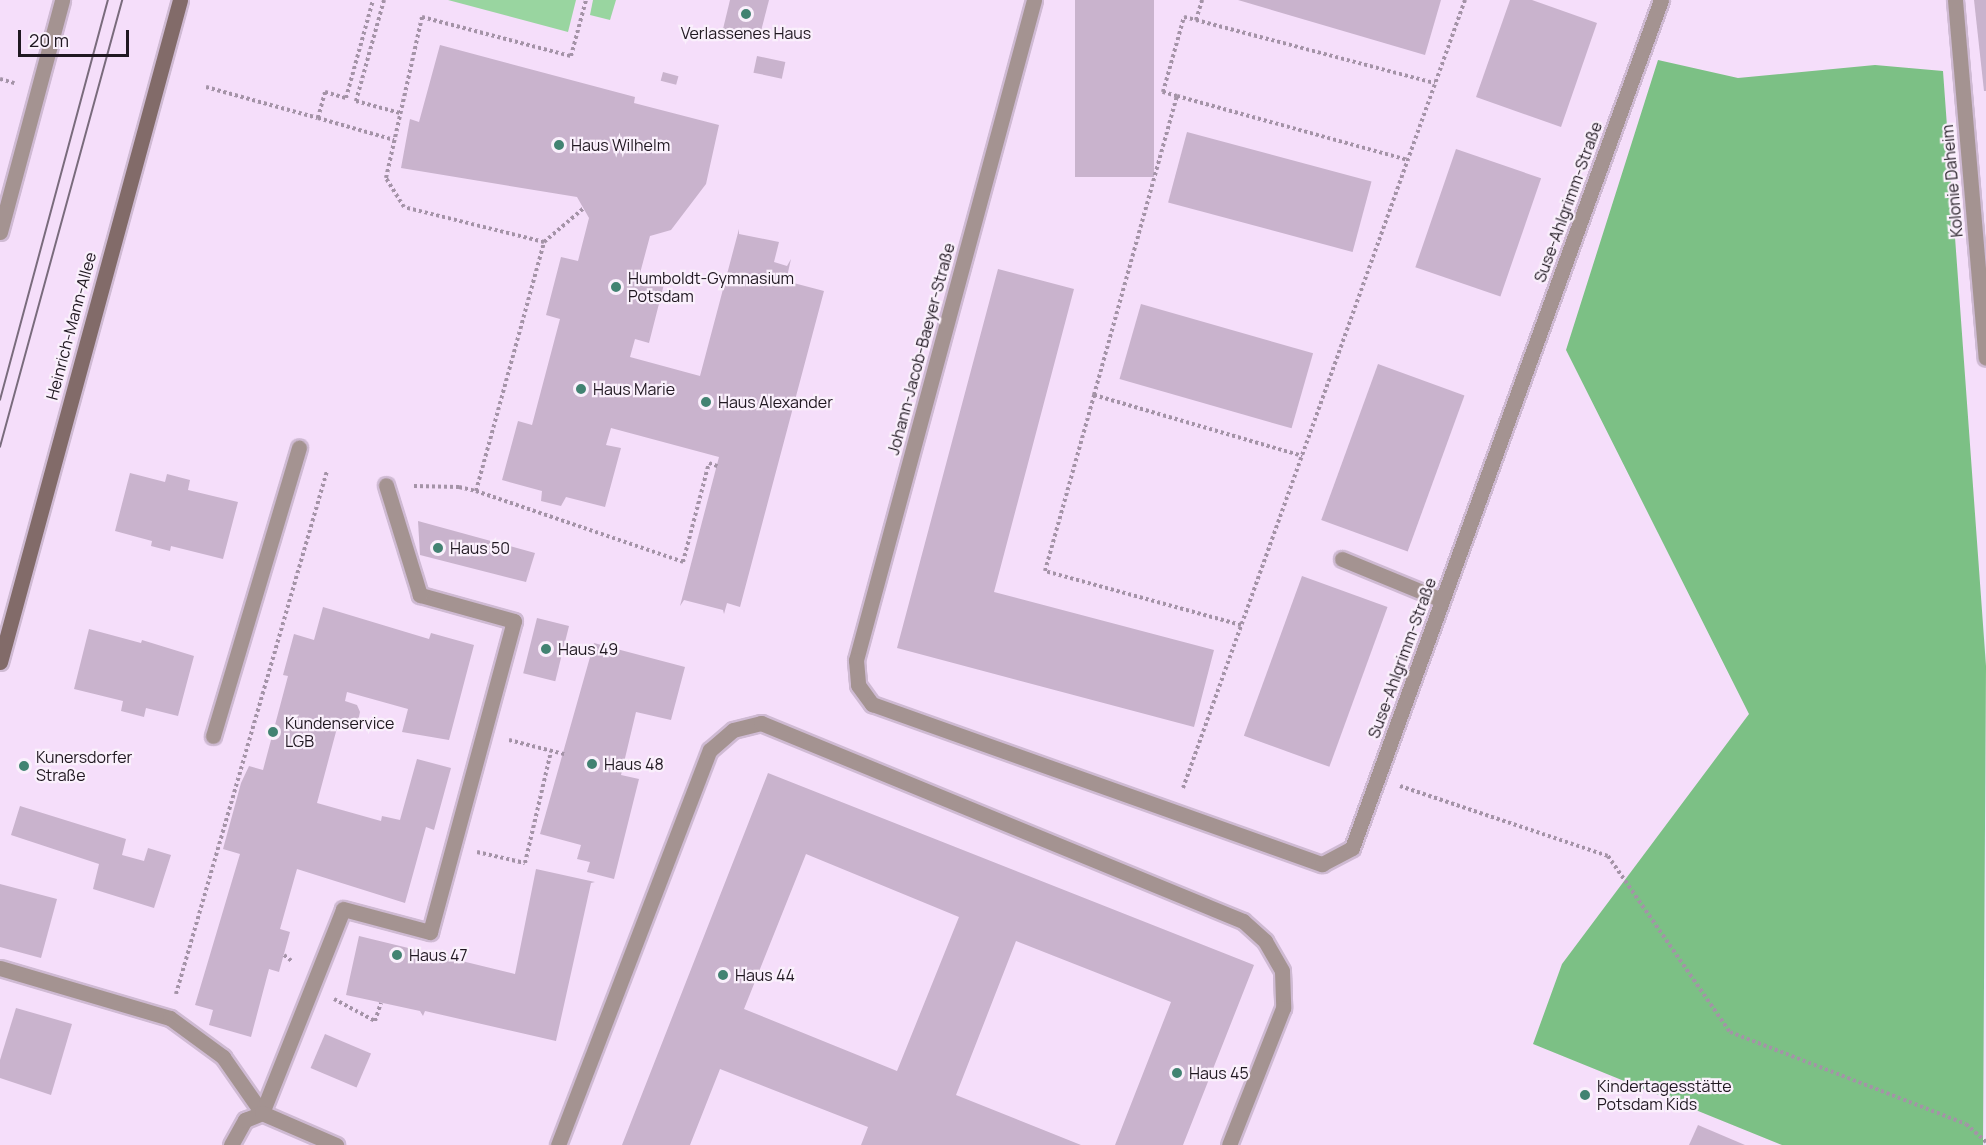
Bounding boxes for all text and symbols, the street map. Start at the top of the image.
marker: Verlassenes Haus [739,7,753,21]
scale bar [21,18,132,56]
place label: Verlassenes Haus [681,23,811,43]
text: 20 m [29,28,69,52]
street label: Suse-Ahlgrimm-Straße [1530,119,1606,285]
street label: Kolonie Daheim [1938,124,1966,238]
place label: Haus Wilhelm [571,135,670,155]
marker: Haus Wilhelm [552,138,566,152]
street label: Johann-Jacob-Baeyer-Straße [883,241,959,457]
street label: Heinrich-Mann-Allee [42,250,100,402]
place label: Humboldt-Gymnasium Potsdam [628,268,794,306]
marker: Humboldt-Gymnasium Potsdam [609,280,623,294]
place label: Haus Marie [593,379,675,399]
marker: Haus Marie [574,382,588,396]
place label: Haus Alexander [718,392,833,412]
marker: Haus Alexander [699,395,713,409]
place label: Haus 50 [450,538,510,558]
marker: Haus 50 [431,541,445,555]
street label: Suse-Ahlgrimm-Straße [1364,575,1440,741]
place label: Haus 49 [558,639,618,659]
marker: Haus 49 [539,642,553,656]
place label: Kundenservice LGB [285,713,394,751]
marker: Kundenservice LGB [266,725,280,739]
place label: Kunersdorfer Straße [36,747,132,785]
place label: Haus 48 [604,754,664,774]
marker: Haus 48 [585,757,599,771]
marker: Kunersdorfer Straße [17,759,31,773]
place label: Haus 47 [409,945,467,965]
marker: Haus 47 [390,948,404,962]
place label: Haus 44 [735,965,795,985]
marker: Haus 44 [716,968,730,982]
place label: Haus 45 [1189,1063,1249,1083]
marker: Haus 45 [1170,1066,1184,1080]
place label: Kindertagesstätte Potsdam Kids [1597,1076,1732,1114]
marker: Kindertagesstätte Potsdam Kids [1578,1088,1592,1102]

